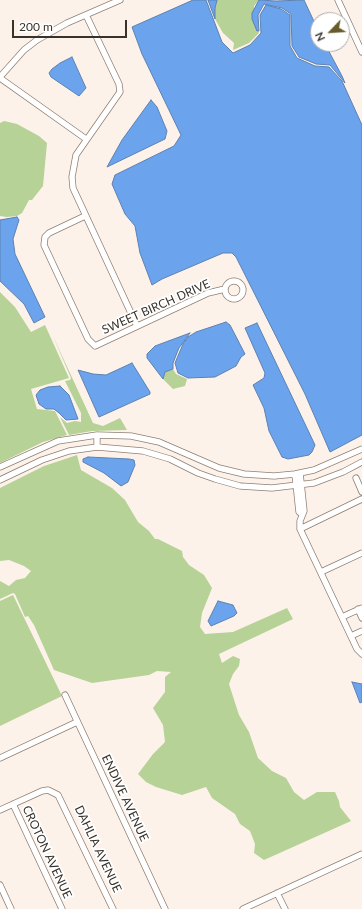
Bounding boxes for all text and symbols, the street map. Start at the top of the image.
scale bar [14,12,129,38]
north arrow [310,12,350,52]
text: 200 m [19,19,53,34]
text: N [312,30,327,43]
street label: SWEET BIRCH DRIVE [100,277,212,337]
street label: ENDIVE AVENUE [99,752,151,844]
street label: CROTON AVENUE [19,803,75,901]
street label: DAHLIA AVENUE [72,803,124,895]

